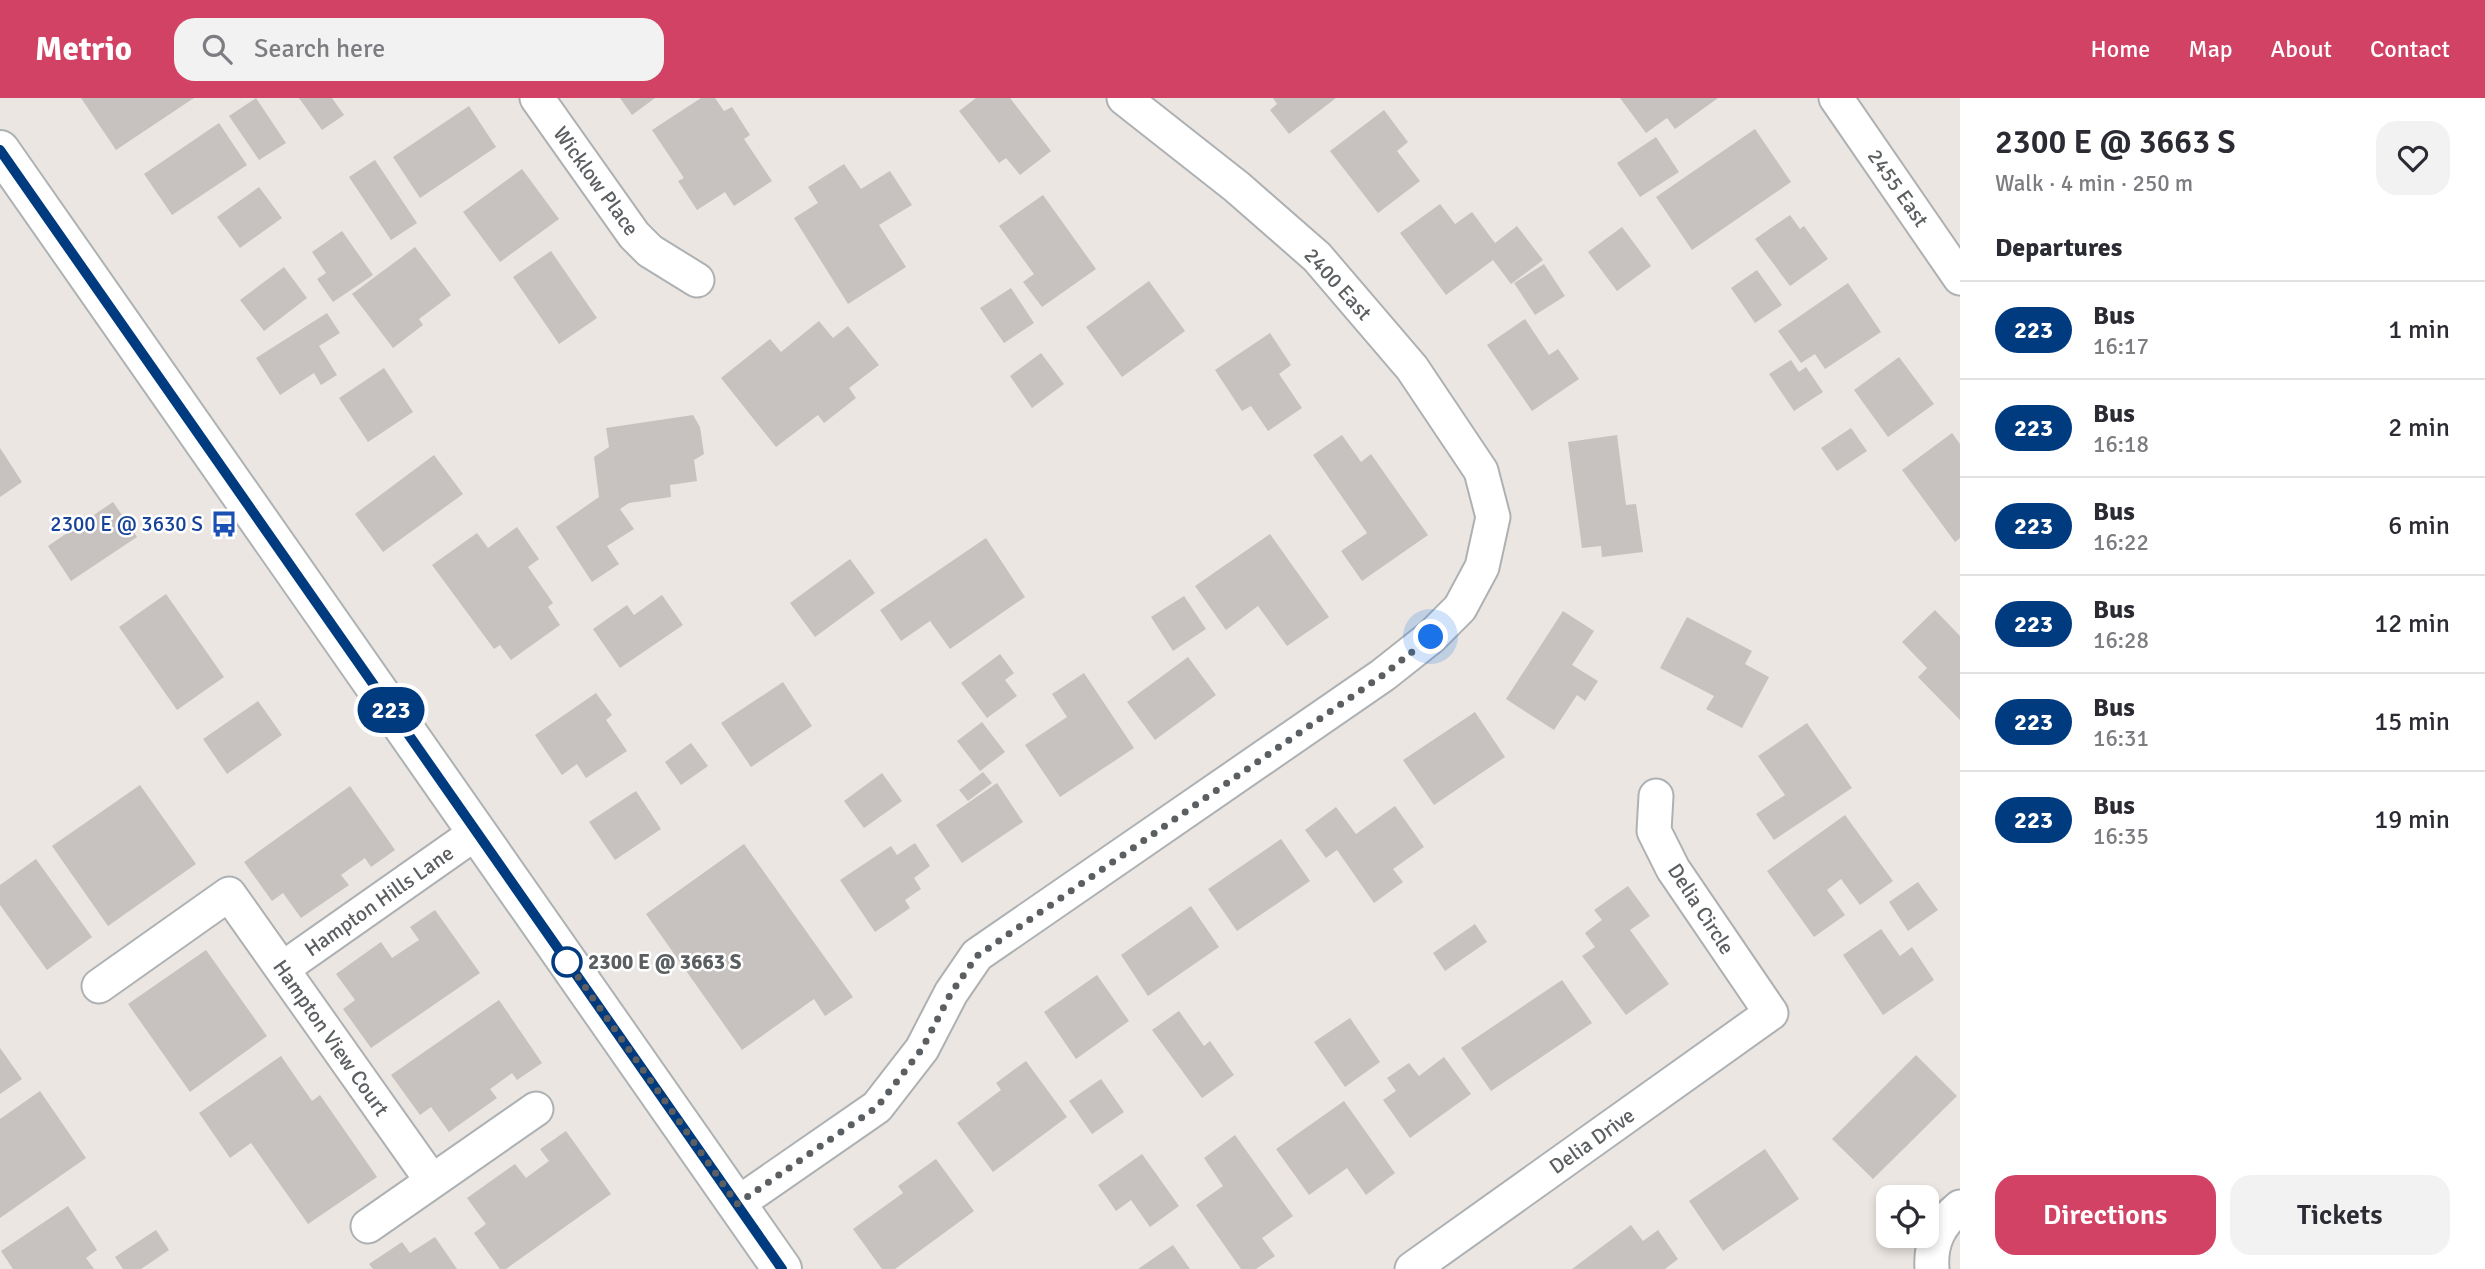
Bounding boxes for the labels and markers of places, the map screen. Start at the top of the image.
bus stop icon: 2300 E @ 3630 S [209,509,239,539]
place label: 2300 E @ 3630 S [50,511,203,537]
marker: 2300 E @ 3663 S [552,947,582,977]
place label: 2300 E @ 3663 S [588,949,742,975]

